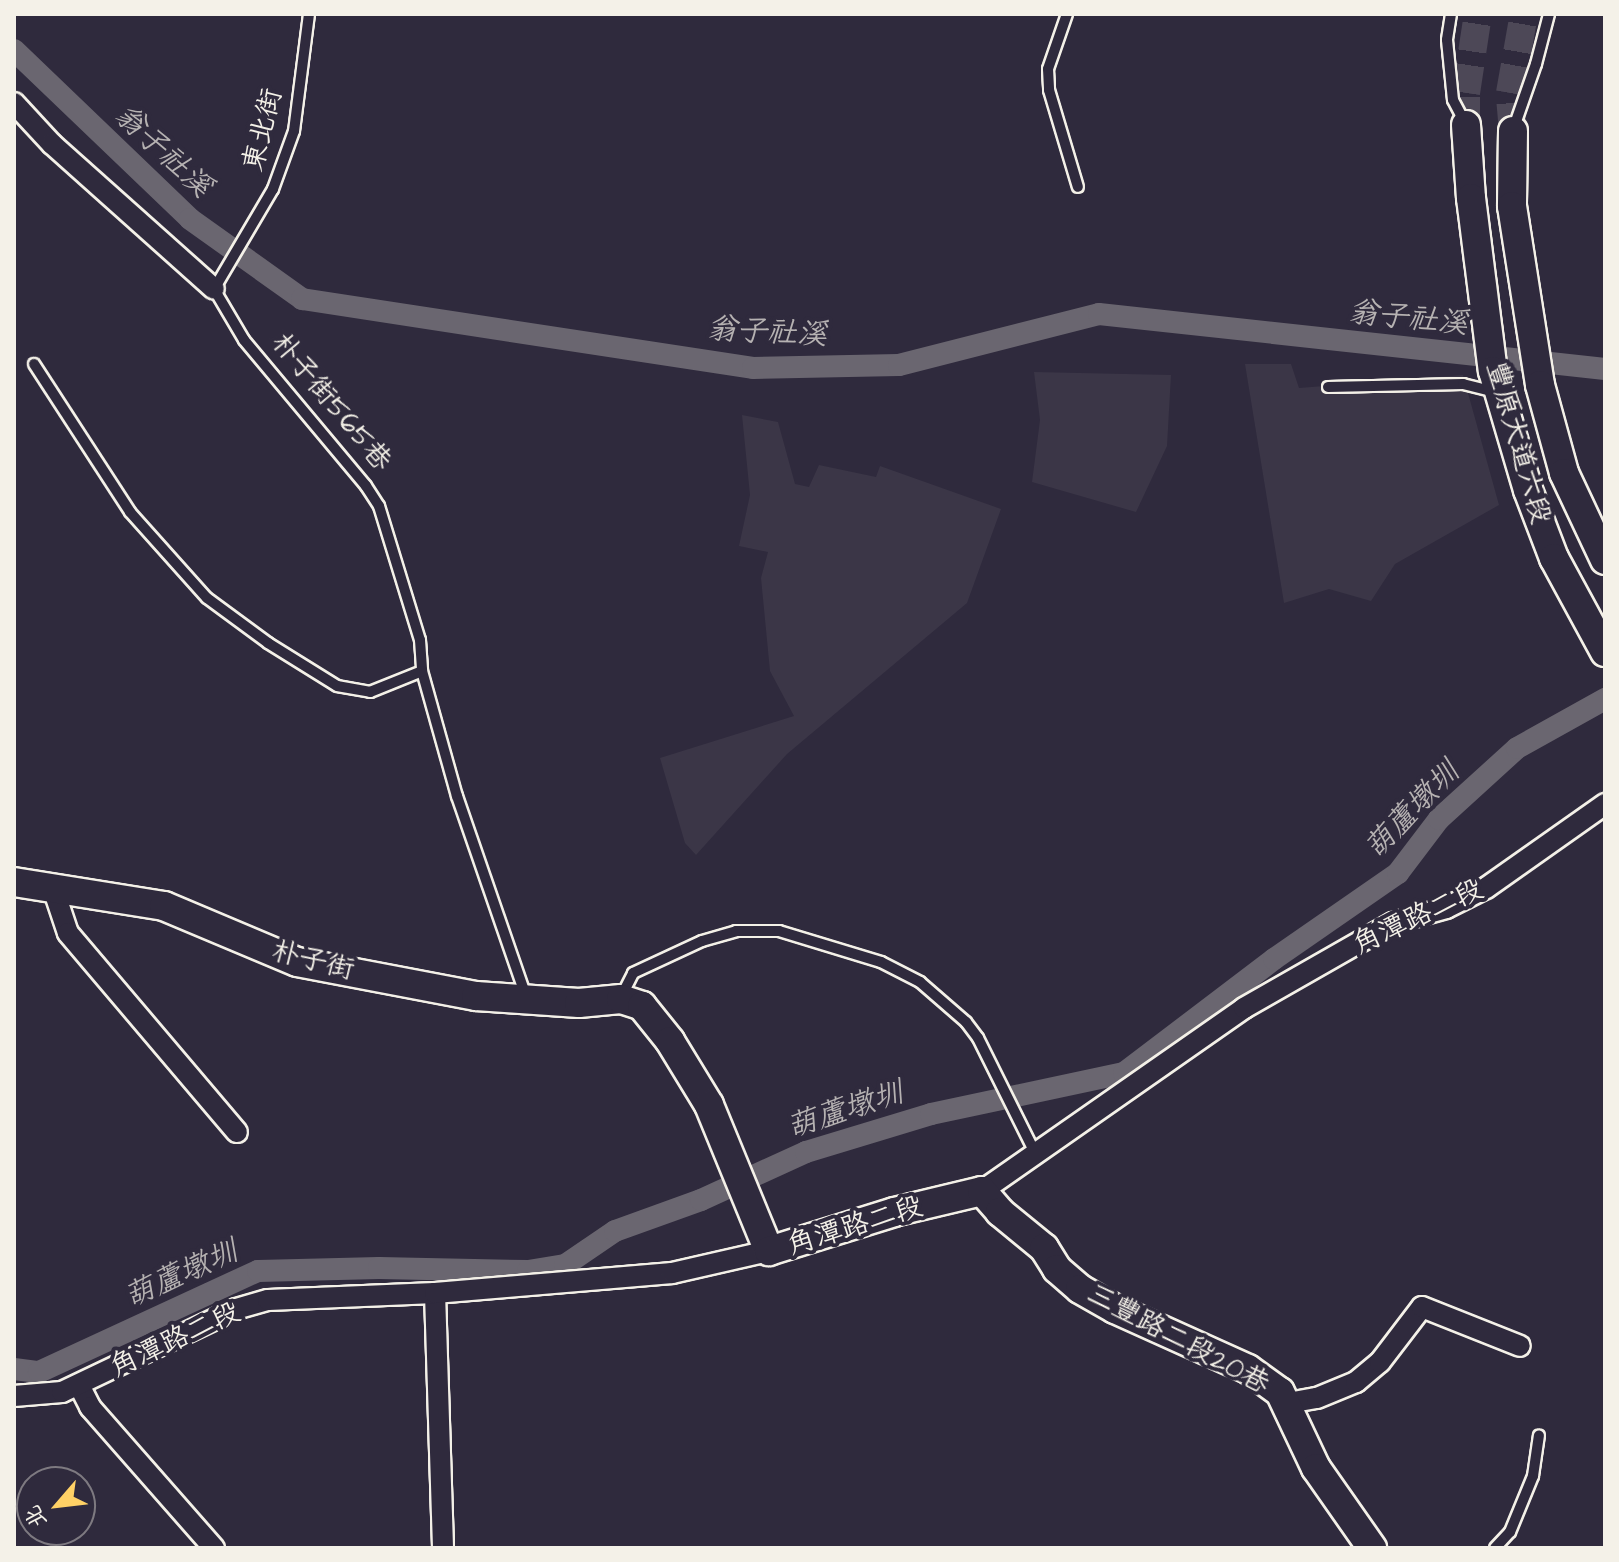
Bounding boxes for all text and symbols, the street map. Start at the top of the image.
street label: 東北街 [237,85,289,175]
water label: 翁子社溪 [107,97,219,205]
water label: 翁子社溪 [1346,294,1470,342]
water label: 翁子社溪 [706,311,828,353]
street label: 朴子街565巷 [264,326,398,478]
street label: 豐原大道六段 [1479,358,1557,528]
water label: 葫蘆墩圳 [1357,754,1467,866]
street label: 角潭路二段 [1347,872,1489,962]
street label: 朴子街 [268,935,358,987]
water label: 葫蘆墩圳 [782,1074,908,1146]
street label: 角潭路二段 [783,1189,927,1263]
water label: 葫蘆墩圳 [119,1233,243,1315]
street label: 三豐路二段20巷 [1081,1277,1275,1401]
street label: 角潭路二段 [104,1295,246,1385]
north arrow [16,1466,96,1546]
text: 北 [17,1500,55,1534]

